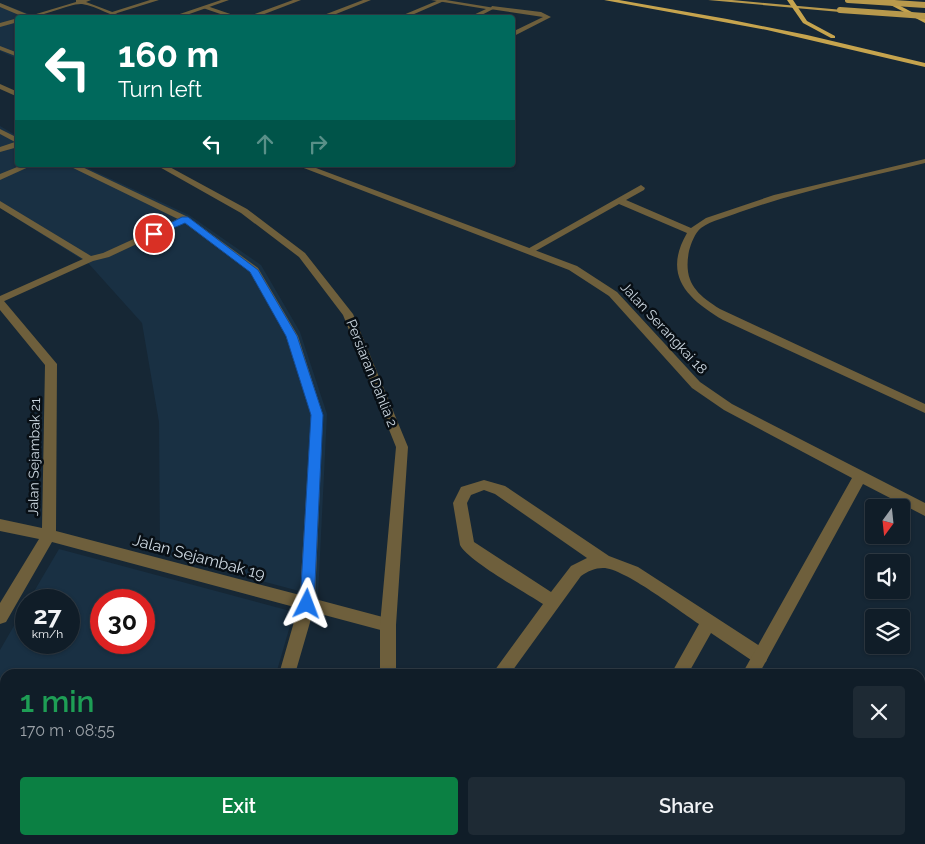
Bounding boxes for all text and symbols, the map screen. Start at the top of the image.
text: 160 m [118,34,219,75]
icon: left [35,35,100,100]
text: Turn left [118,76,202,102]
icon: left [198,130,226,158]
icon: ahead [251,130,279,158]
icon: right [304,130,332,158]
pin [133,213,175,255]
icon: arrive [140,220,168,248]
street label: Jalan Serangkai 18 [617,279,711,377]
street label: Persiaran Dahlia 2 [343,317,401,429]
street label: Jalan Sejambak 21 [25,398,43,516]
north arrow [865,499,910,544]
map controls [865,499,910,654]
street label: Jalan Sejambak 19 [131,530,267,584]
button: sound [865,554,910,599]
position arrow [280,577,332,629]
speed limit sign: 30 [90,589,155,654]
text: 27 [33,600,62,630]
button: layers [865,609,910,654]
text: km/h [32,627,63,641]
text: 1 min [20,684,95,719]
button: close [853,686,905,738]
text: 170 m · 08:55 [20,721,115,740]
button: Exit [20,777,458,835]
button: Share [468,777,905,835]

